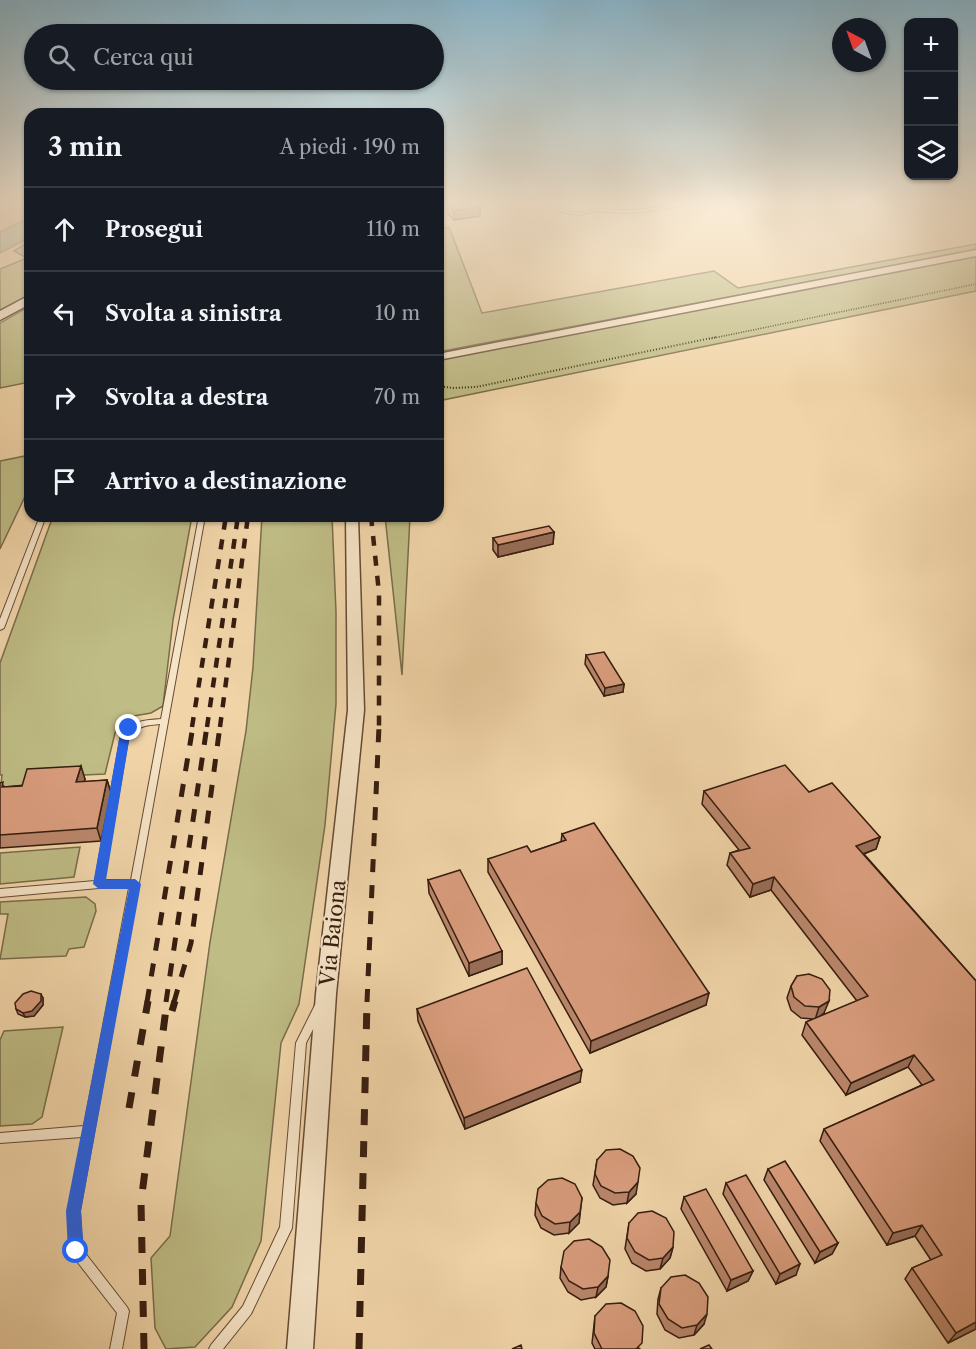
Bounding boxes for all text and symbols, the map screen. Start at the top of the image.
north arrow [832,18,886,72]
map controls [904,18,958,180]
button: + [904,18,958,72]
search box [24,24,444,90]
icon: search [45,41,78,74]
text: Cerca qui [93,44,194,71]
button: − [904,72,958,126]
button: layers [904,126,958,180]
text: 3 min [48,131,122,163]
text: A piedi · 190 m [280,135,420,159]
icon: ahead [48,213,81,246]
text: Prosegui [105,216,203,243]
text: 110 m [367,217,420,241]
icon: left [48,297,81,330]
text: Svolta a sinistra [105,300,282,327]
text: 10 m [375,301,420,325]
icon: right [48,381,81,414]
text: Svolta a destra [105,384,268,411]
text: 70 m [374,385,420,409]
icon: arrive [48,465,81,498]
text: Arrivo a destinazione [105,468,347,495]
route end [115,714,141,740]
street label: Via Baiona [314,877,351,989]
route start [62,1237,88,1263]

